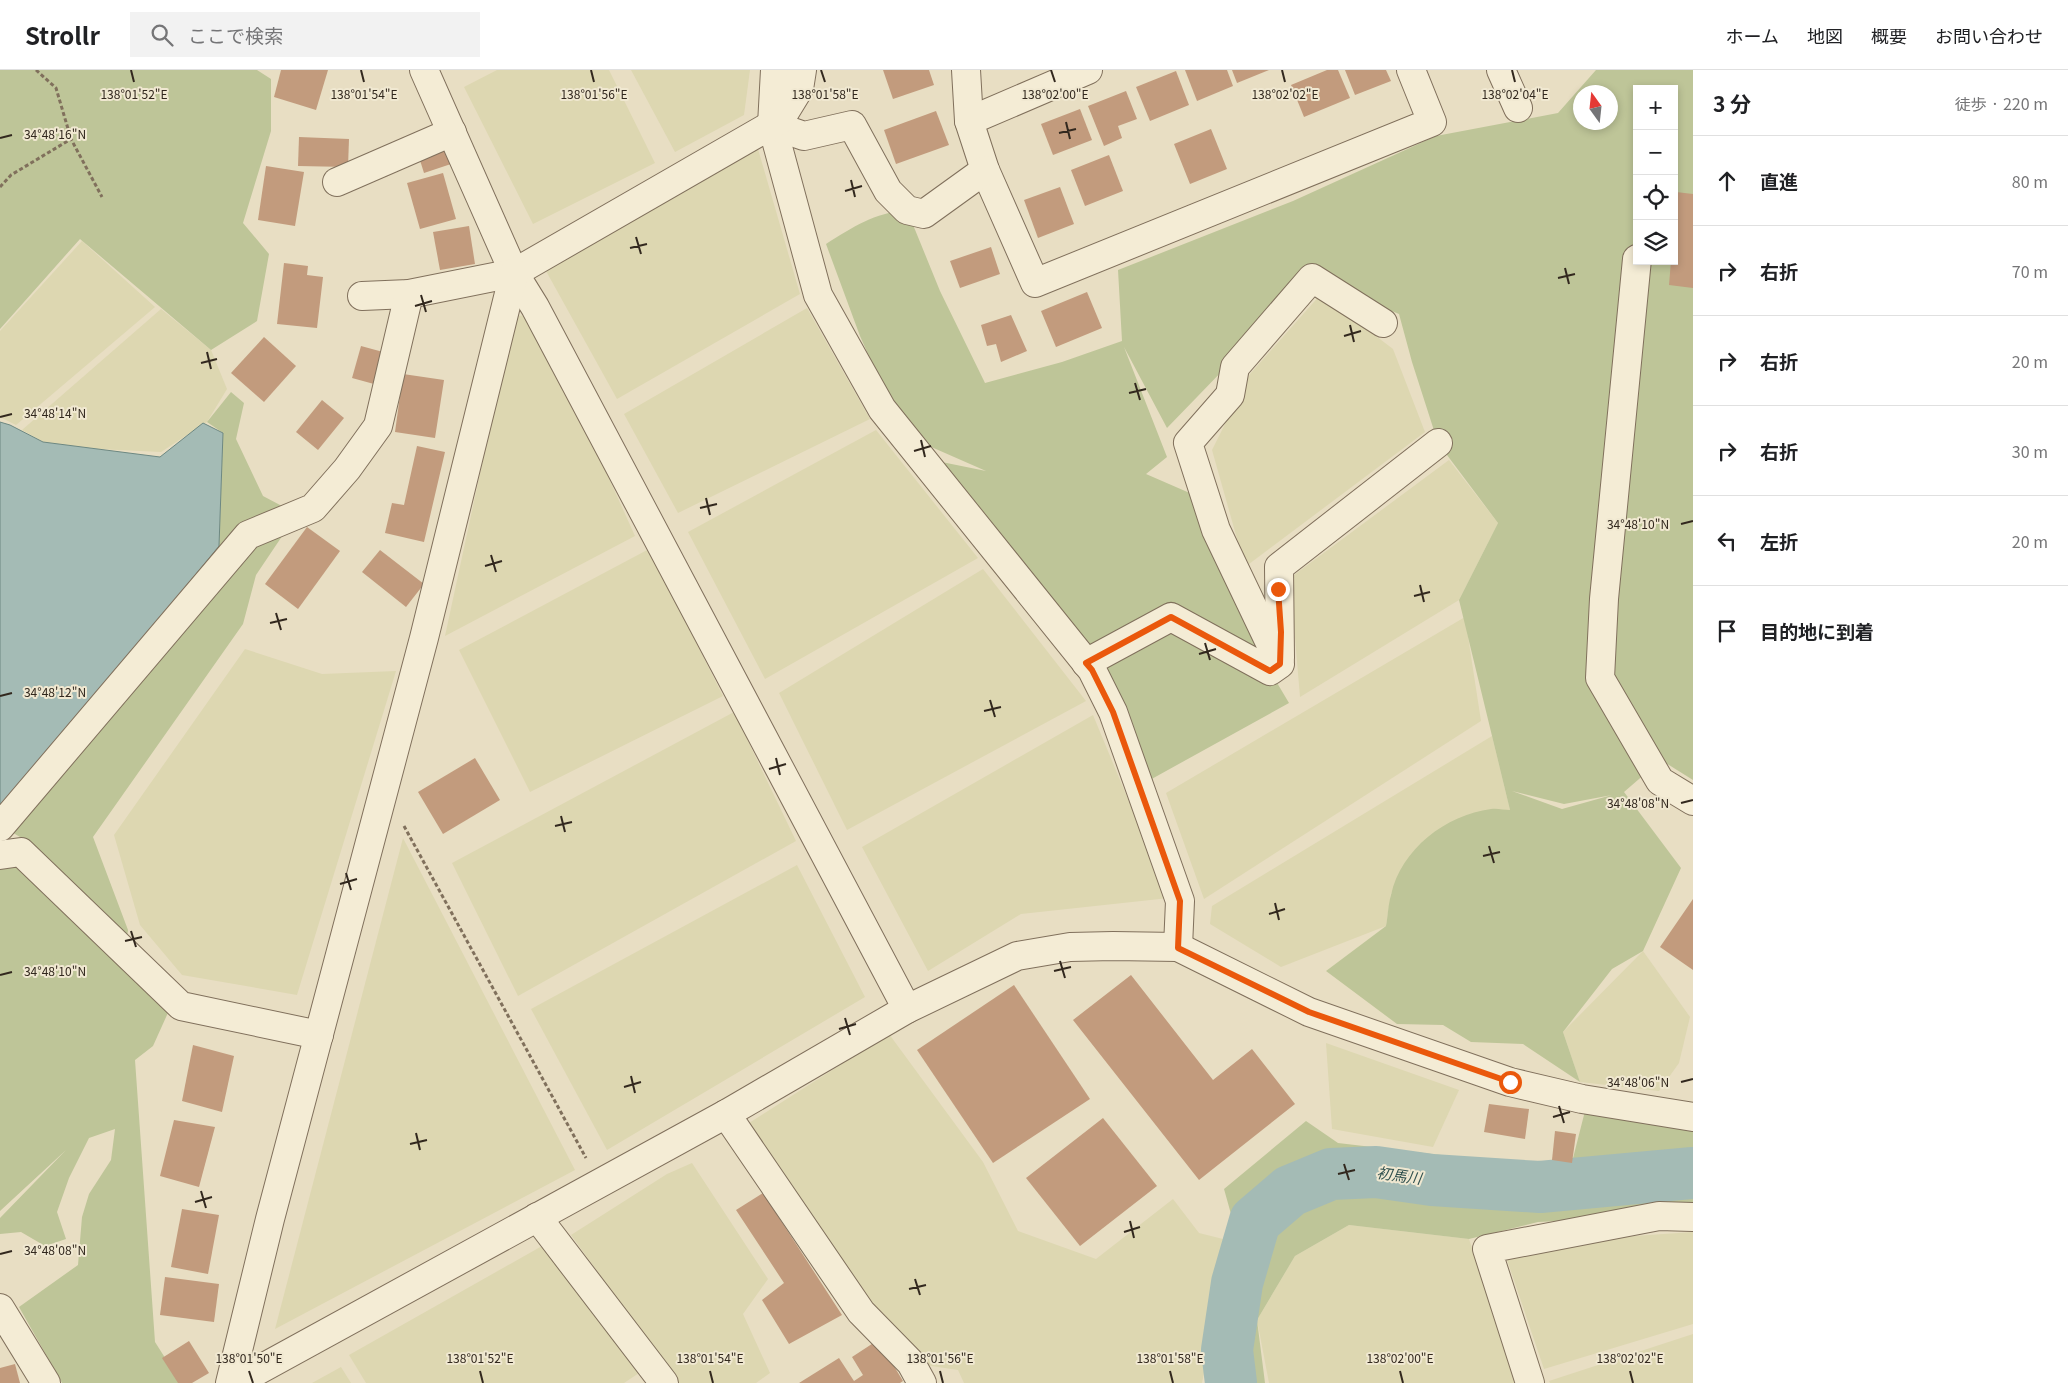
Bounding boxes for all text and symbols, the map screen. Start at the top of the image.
search box [130,12,480,57]
text: Strollr [25,17,100,52]
icon: search [148,21,176,49]
text: ここで検索 [188,21,283,48]
text: ホーム [1726,22,1779,48]
text: 地図 [1807,22,1843,48]
text: 概要 [1871,22,1907,48]
text: お問い合わせ [1935,22,2043,48]
text: 138°01'52"E [100,85,168,102]
text: 138°01'54"E [330,85,398,102]
text: 138°01'56"E [560,85,628,102]
text: 138°01'58"E [791,85,859,102]
text: 138°02'00"E [1021,85,1089,102]
text: 138°02'02"E [1251,85,1319,102]
text: 138°02'04"E [1481,85,1549,102]
north arrow [1573,85,1618,130]
map controls [1633,85,1678,265]
button: + [1633,85,1678,130]
text: 3 分 [1713,88,1751,118]
text: 徒歩 · 220 m [1955,91,2048,115]
text: 34°48'16"N [24,125,86,142]
button: − [1633,130,1678,175]
icon: ahead [1713,167,1741,195]
text: 直進 [1760,167,1798,194]
text: 80 m [2012,169,2048,193]
button: locate [1633,175,1678,220]
button: layers [1633,220,1678,265]
icon: right [1713,257,1741,285]
text: 右折 [1760,257,1798,284]
text: 70 m [2012,259,2048,283]
icon: right [1713,347,1741,375]
text: 右折 [1760,347,1798,374]
text: 20 m [2012,349,2048,373]
text: 34°48'14"N [24,404,86,421]
icon: right [1713,437,1741,465]
text: 右折 [1760,437,1798,464]
text: 30 m [2012,439,2048,463]
text: 34°48'10"N [1607,515,1669,532]
icon: left [1713,527,1741,555]
text: 左折 [1760,527,1798,554]
text: 20 m [2012,529,2048,553]
route end [1267,578,1290,601]
icon: arrive [1713,617,1741,645]
text: 目的地に到着 [1760,617,1874,644]
text: 34°48'12"N [24,683,86,700]
text: 34°48'08"N [1607,794,1669,811]
text: 34°48'10"N [24,962,86,979]
route start [1499,1071,1522,1094]
text: 34°48'06"N [1607,1073,1669,1090]
water label: 初馬川 [1375,1161,1425,1188]
text: 34°48'08"N [24,1241,86,1258]
text: 138°01'50"E [215,1349,283,1366]
text: 138°01'52"E [446,1349,514,1366]
text: 138°01'54"E [676,1349,744,1366]
text: 138°01'56"E [906,1349,974,1366]
text: 138°01'58"E [1136,1349,1204,1366]
text: 138°02'00"E [1366,1349,1434,1366]
text: 138°02'02"E [1596,1349,1664,1366]

